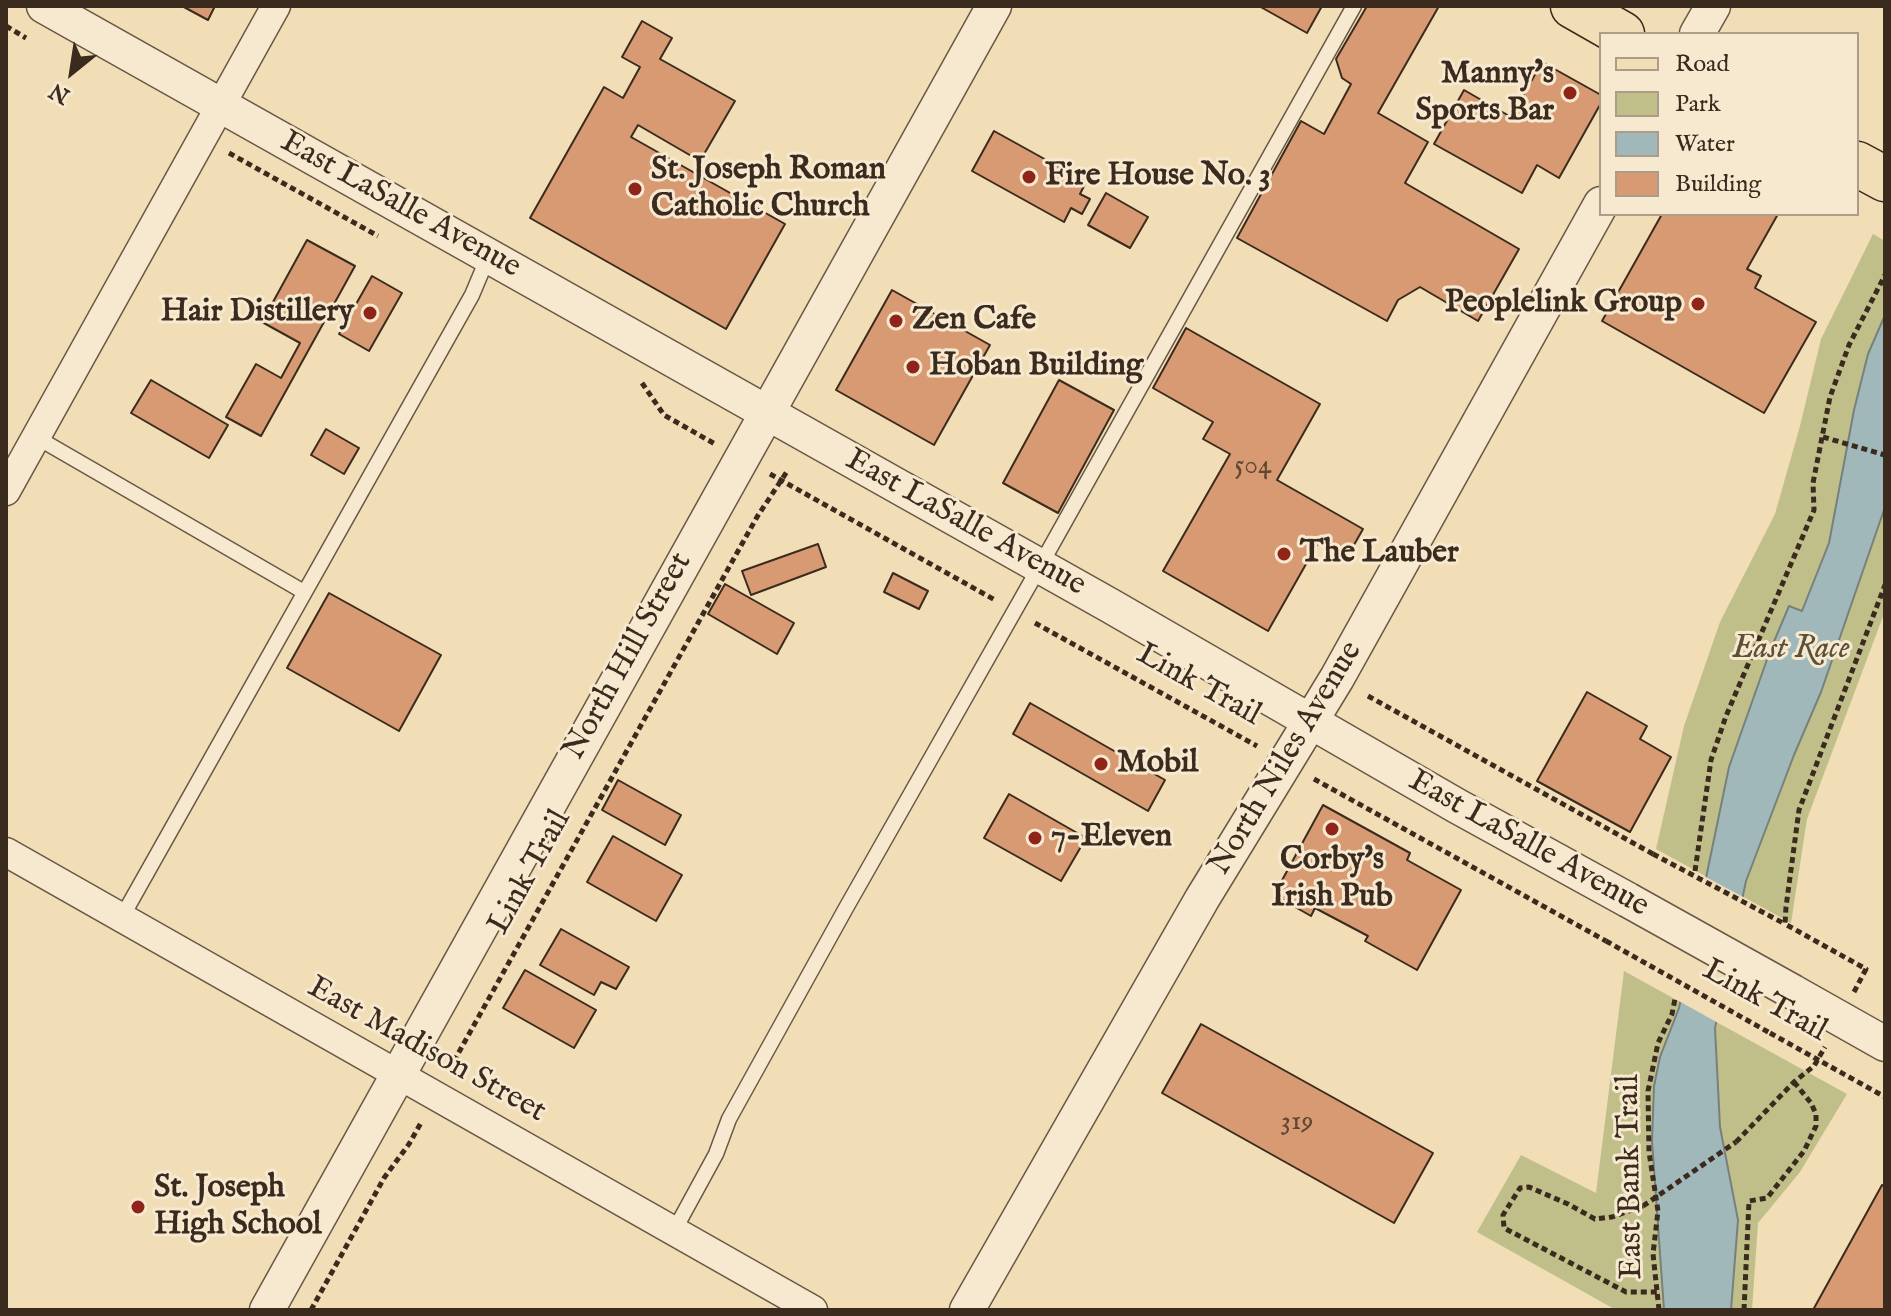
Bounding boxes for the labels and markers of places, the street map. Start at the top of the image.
place label: Manny's Sports Bar [1415,56,1554,131]
marker: Manny's Sports Bar [1561,84,1579,102]
place label: St. Joseph Roman Catholic Church [651,152,886,227]
place label: Fire House No. 3 [1045,158,1271,196]
marker: Fire House No. 3 [1020,168,1038,186]
marker: St. Joseph Roman Catholic Church [626,180,644,198]
place label: Peoplelink Group [1445,285,1682,323]
place label: Hair Distillery [161,294,354,332]
marker: Peoplelink Group [1689,295,1707,313]
place label: Zen Cafe [912,302,1036,340]
marker: Hair Distillery [361,304,379,322]
marker: Zen Cafe [887,312,905,330]
place label: Hoban Building [929,348,1143,386]
marker: Hoban Building [904,358,922,376]
place label: The Lauber [1300,535,1459,573]
marker: The Lauber [1275,545,1293,563]
place label: Mobil [1117,745,1198,783]
marker: Mobil [1092,755,1110,773]
place label: 7-Eleven [1051,819,1172,857]
marker: Corby's Irish Pub [1323,820,1341,838]
marker: 7-Eleven [1026,829,1044,847]
place label: Corby's Irish Pub [1271,842,1393,917]
place label: St. Joseph High School [154,1170,322,1245]
marker: St. Joseph High School [129,1198,147,1216]

